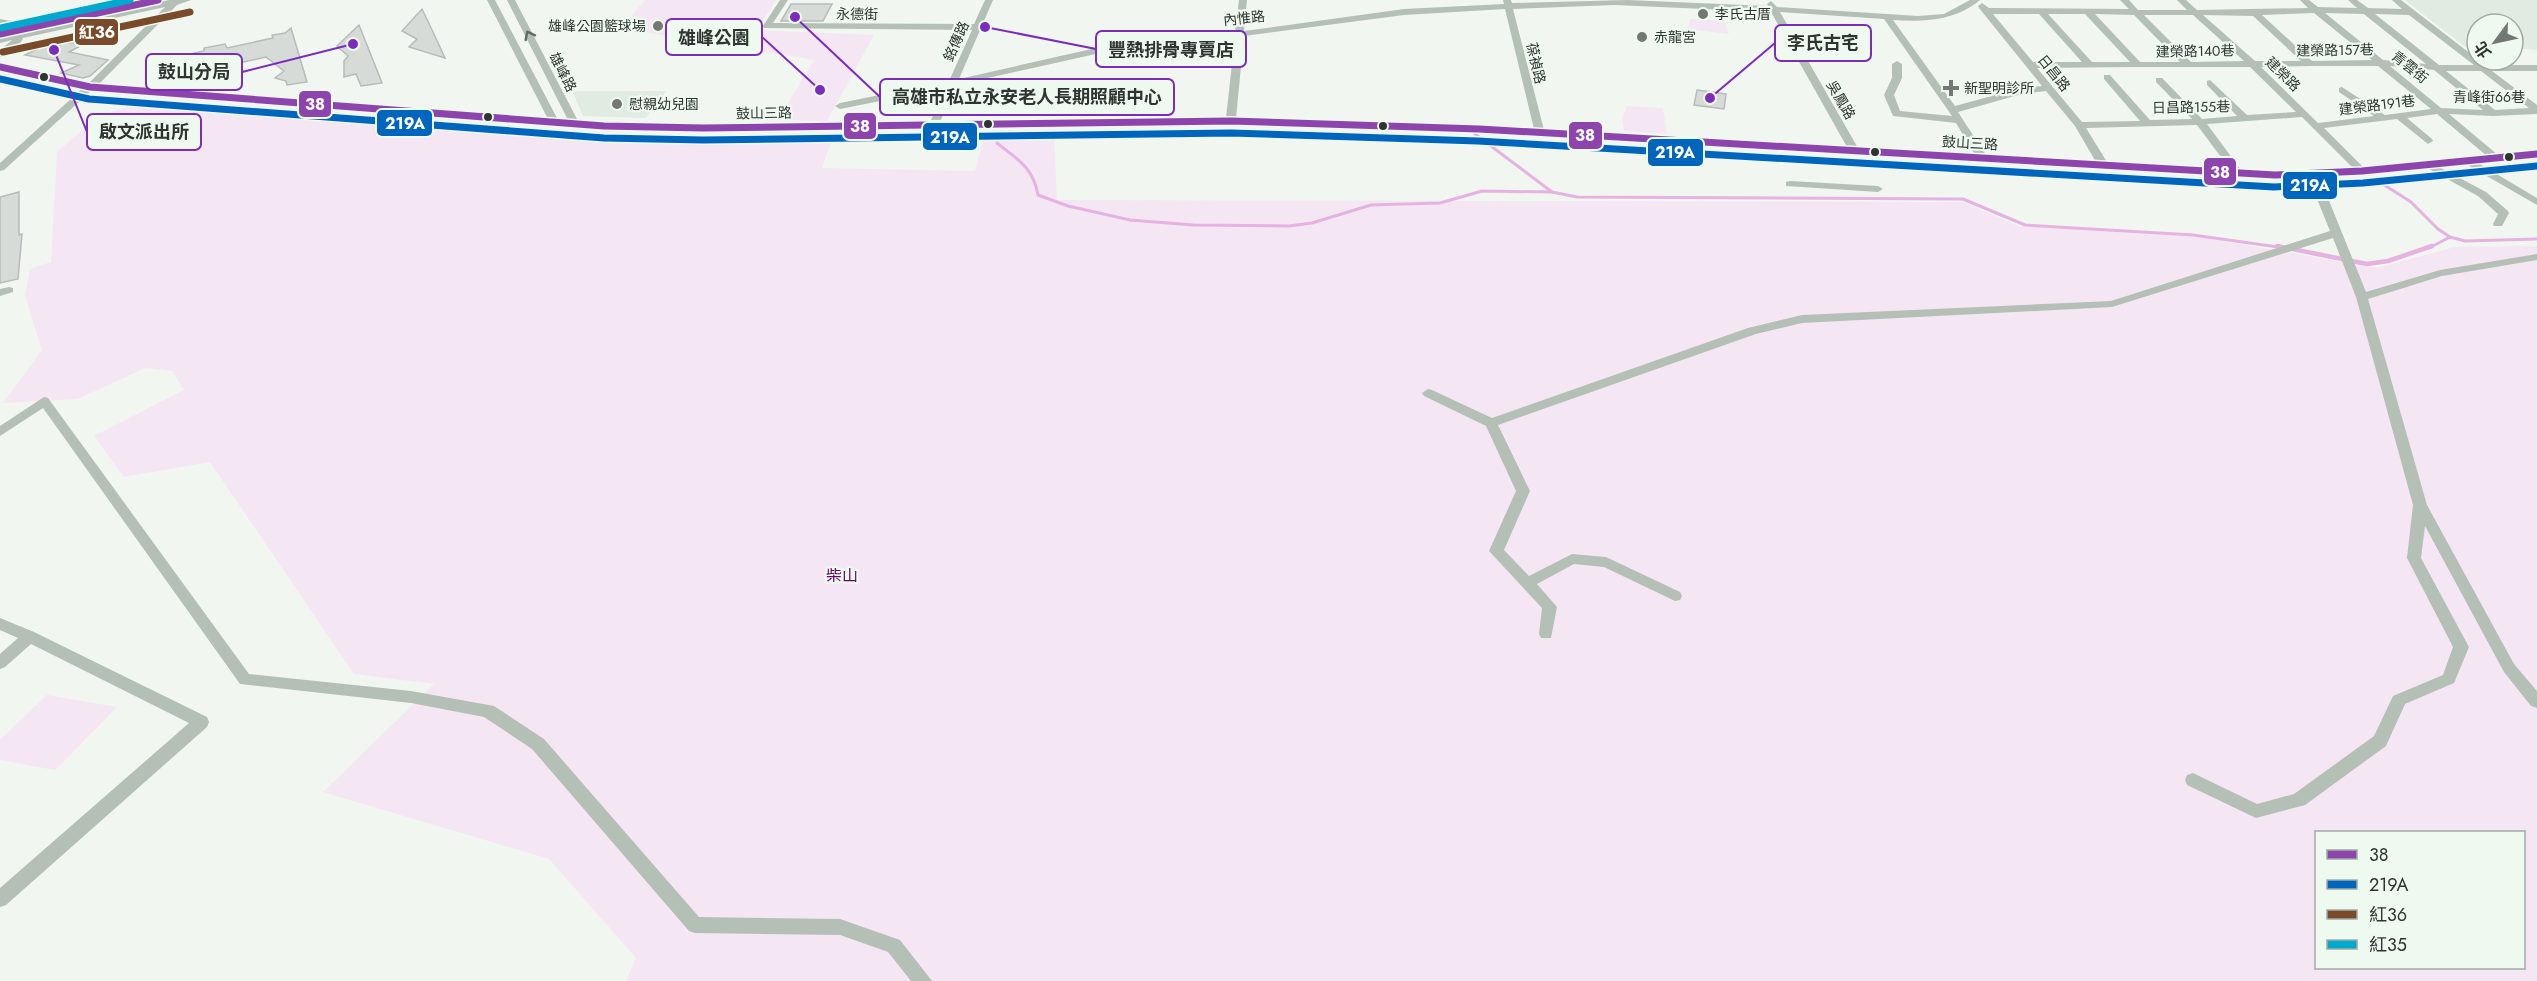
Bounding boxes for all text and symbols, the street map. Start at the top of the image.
street label: 永德街 [836,4,878,24]
place label: 李氏古厝 [1715,4,1771,24]
street label: 內惟路 [1222,6,1266,30]
marker: 李氏古厝 [1696,7,1710,21]
north arrow [2465,12,2525,72]
place label: 雄峰公園籃球場 [548,16,646,36]
line badge: 紅36 [74,18,119,46]
street label: 銘傳路 [938,18,974,64]
marker: 雄峰公園籃球場 [651,19,665,33]
callout: 雄峰公園 [666,19,762,55]
text: 紅36 [79,21,115,44]
text: 雄峰公園 [678,25,750,51]
callout: 李氏古宅 [1775,25,1871,61]
place label: 赤龍宮 [1654,27,1696,47]
marker: 赤龍宮 [1635,30,1649,44]
text: 李氏古宅 [1787,30,1859,56]
one-way arrow [525,31,536,41]
callout: 豐熱排骨專賣店 [1096,31,1246,67]
text: 豐熱排骨專賣店 [1108,37,1234,63]
text: 北 [2469,37,2497,63]
street label: 建榮路157巷 [2296,39,2374,61]
street label: 葆禎路 [1522,40,1550,86]
street label: 建榮路140巷 [2155,40,2235,62]
street label: 青雲街 [2387,46,2433,88]
street label: 雄峰路 [545,49,581,95]
street label: 日昌路 [2033,50,2075,96]
street label: 建榮路 [2261,52,2305,96]
callout: 鼓山分局 [146,54,242,90]
text: 鼓山分局 [158,59,230,85]
unlabelled marker [38,71,50,83]
street label: 吳鳳路 [1822,77,1860,123]
place label: 新聖明診所 [1964,78,2034,98]
callout: 高雄市私立永安老人長期照顧中心 [880,79,1174,115]
marker: 新聖明診所 [1942,79,1960,97]
text: 高雄市私立永安老人長期照顧中心 [892,84,1162,110]
street label: 青峰街66巷 [2453,87,2525,107]
line badge: 38 [298,90,332,118]
street label: 建榮路191巷 [2338,90,2416,120]
text: 38 [305,93,325,116]
place label: 慰親幼兒園 [629,94,699,114]
street label: 日昌路155巷 [2152,96,2230,118]
marker: 慰親幼兒園 [610,97,624,111]
street label: 鼓山三路 [736,103,792,123]
line badge: 219A [376,109,433,137]
unlabelled marker [482,111,494,123]
text: 219A [385,112,425,135]
line badge: 38 [843,112,877,140]
callout: 啟文派出所 [87,114,201,150]
text: 38 [850,115,870,138]
unlabelled marker [982,118,994,130]
text: 啟文派出所 [99,119,189,145]
unlabelled marker [1377,120,1389,132]
line badge: 38 [1568,121,1603,150]
line badge: 219A [922,122,978,151]
text: 38 [1575,124,1595,147]
text: 219A [930,126,970,149]
street label: 鼓山三路 [1942,132,1998,154]
line badge: 219A [1647,138,1704,167]
text: 219A [1655,141,1695,164]
unlabelled marker [1869,146,1881,158]
unlabelled marker [2503,151,2515,163]
line badge: 38 [2203,157,2237,186]
text: 38 [2210,161,2230,184]
line badge: 219A [2282,171,2338,200]
text: 219A [2290,174,2330,197]
park label: 柴山 [826,564,858,587]
legend [2315,831,2525,969]
text: 38 [2369,842,2389,868]
text: 219A [2369,872,2408,898]
text: 紅36 [2369,902,2407,928]
text: 紅35 [2369,932,2407,958]

